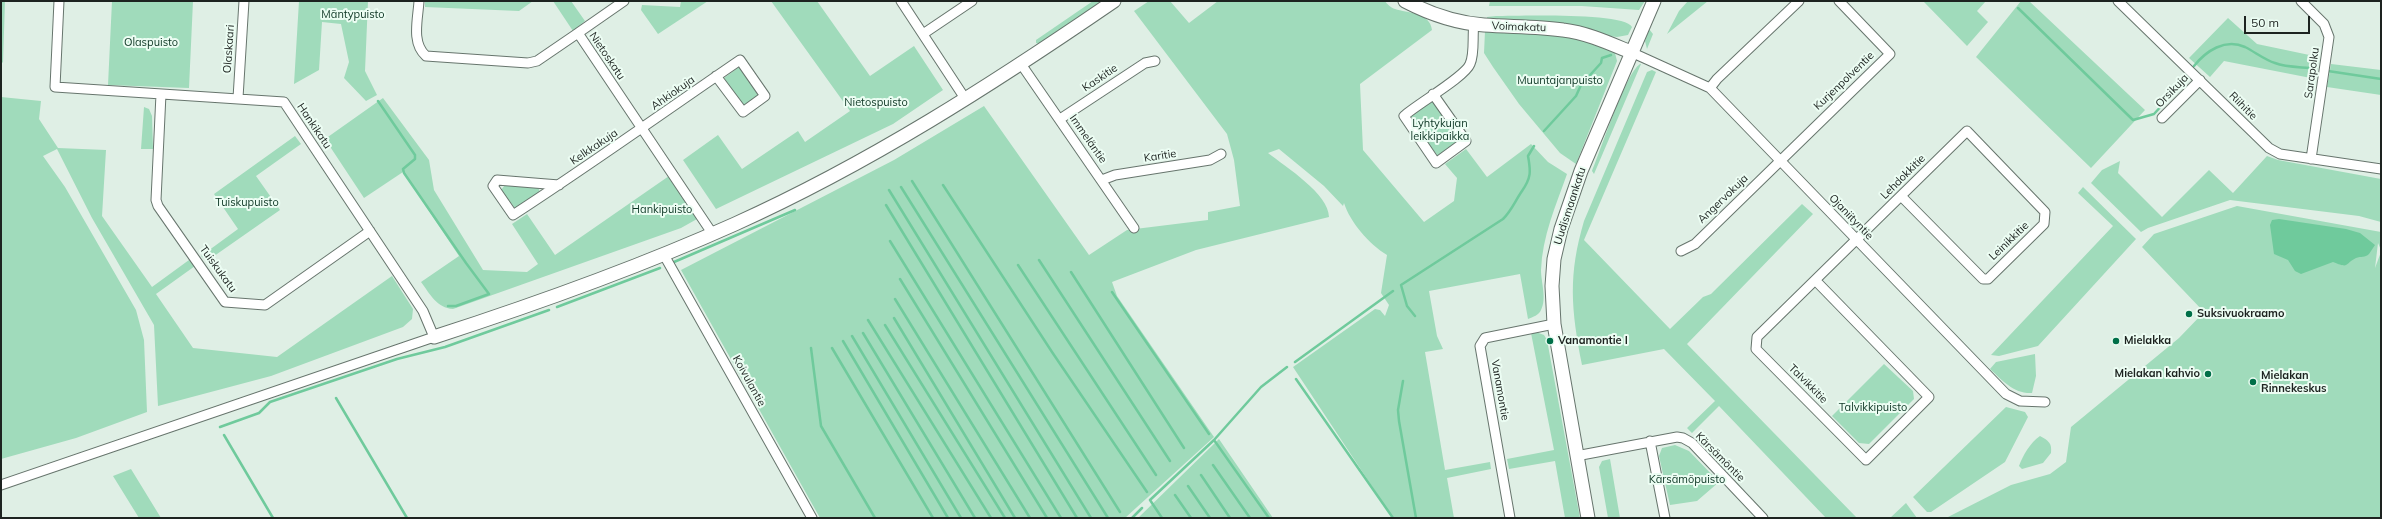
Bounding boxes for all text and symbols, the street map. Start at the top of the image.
park label: Mäntypuisto [321,8,385,22]
scale bar [2246,8,2312,34]
text: 50 m [2251,15,2279,30]
street label: Voimakatu [1491,19,1547,35]
street label: Olaskaari [221,24,237,74]
street label: Nietoskatu [586,30,628,82]
park label: Olaspuisto [124,36,178,50]
street label: Sarapolku [2302,47,2322,99]
street label: Kurjenpolventie [1811,49,1877,113]
street label: Kaskitie [1080,61,1120,95]
street label: Orsikuja [2153,71,2191,111]
street label: Ahkiokuja [649,73,697,113]
park label: Muuntajanpuisto [1517,74,1603,88]
street label: Riihitie [2226,89,2260,123]
park label: Nietospuisto [844,96,908,110]
street label: Hankikatu [294,101,334,151]
street label: Immeläntie [1066,112,1110,166]
park label: Lyhtykujan leikkipaikka [1411,117,1469,143]
street label: Kelkkakuja [568,126,620,168]
street label: Karitie [1143,147,1177,165]
street label: Lehdokkitie [1878,152,1928,202]
street label: Uudismaankatu [1551,166,1589,246]
street label: Angervokuja [1695,172,1751,226]
street label: Ojaniityntie [1826,192,1876,242]
park label: Tuiskupuisto [215,196,279,210]
park label: Hankipuisto [632,203,692,217]
street label: Leinikkitie [1986,219,2032,263]
street label: Tuiskukatu [197,243,239,295]
place label: Suksivuokraamo [2197,307,2284,321]
marker: Suksivuokraamo [2184,309,2194,319]
place label: Vanamontie I [1558,334,1628,348]
place label: Mielakka [2124,334,2171,348]
marker: Vanamontie I [1545,336,1555,346]
marker: Mielakka [2111,336,2121,346]
street label: Koivulantie [730,353,768,409]
street label: Vanamontie [1488,359,1512,421]
street label: Talvikkitie [1786,362,1830,406]
place label: Mielakan kahvio [2115,367,2200,381]
marker: Mielakan kahvio [2203,369,2213,379]
place label: Mielakan Rinnekeskus [2261,369,2327,395]
marker: Mielakan Rinnekeskus [2248,377,2258,387]
park label: Talvikkipuisto [1839,401,1907,415]
street label: Kärsämöntie [1693,430,1747,484]
park label: Kärsämöpuisto [1649,473,1725,487]

